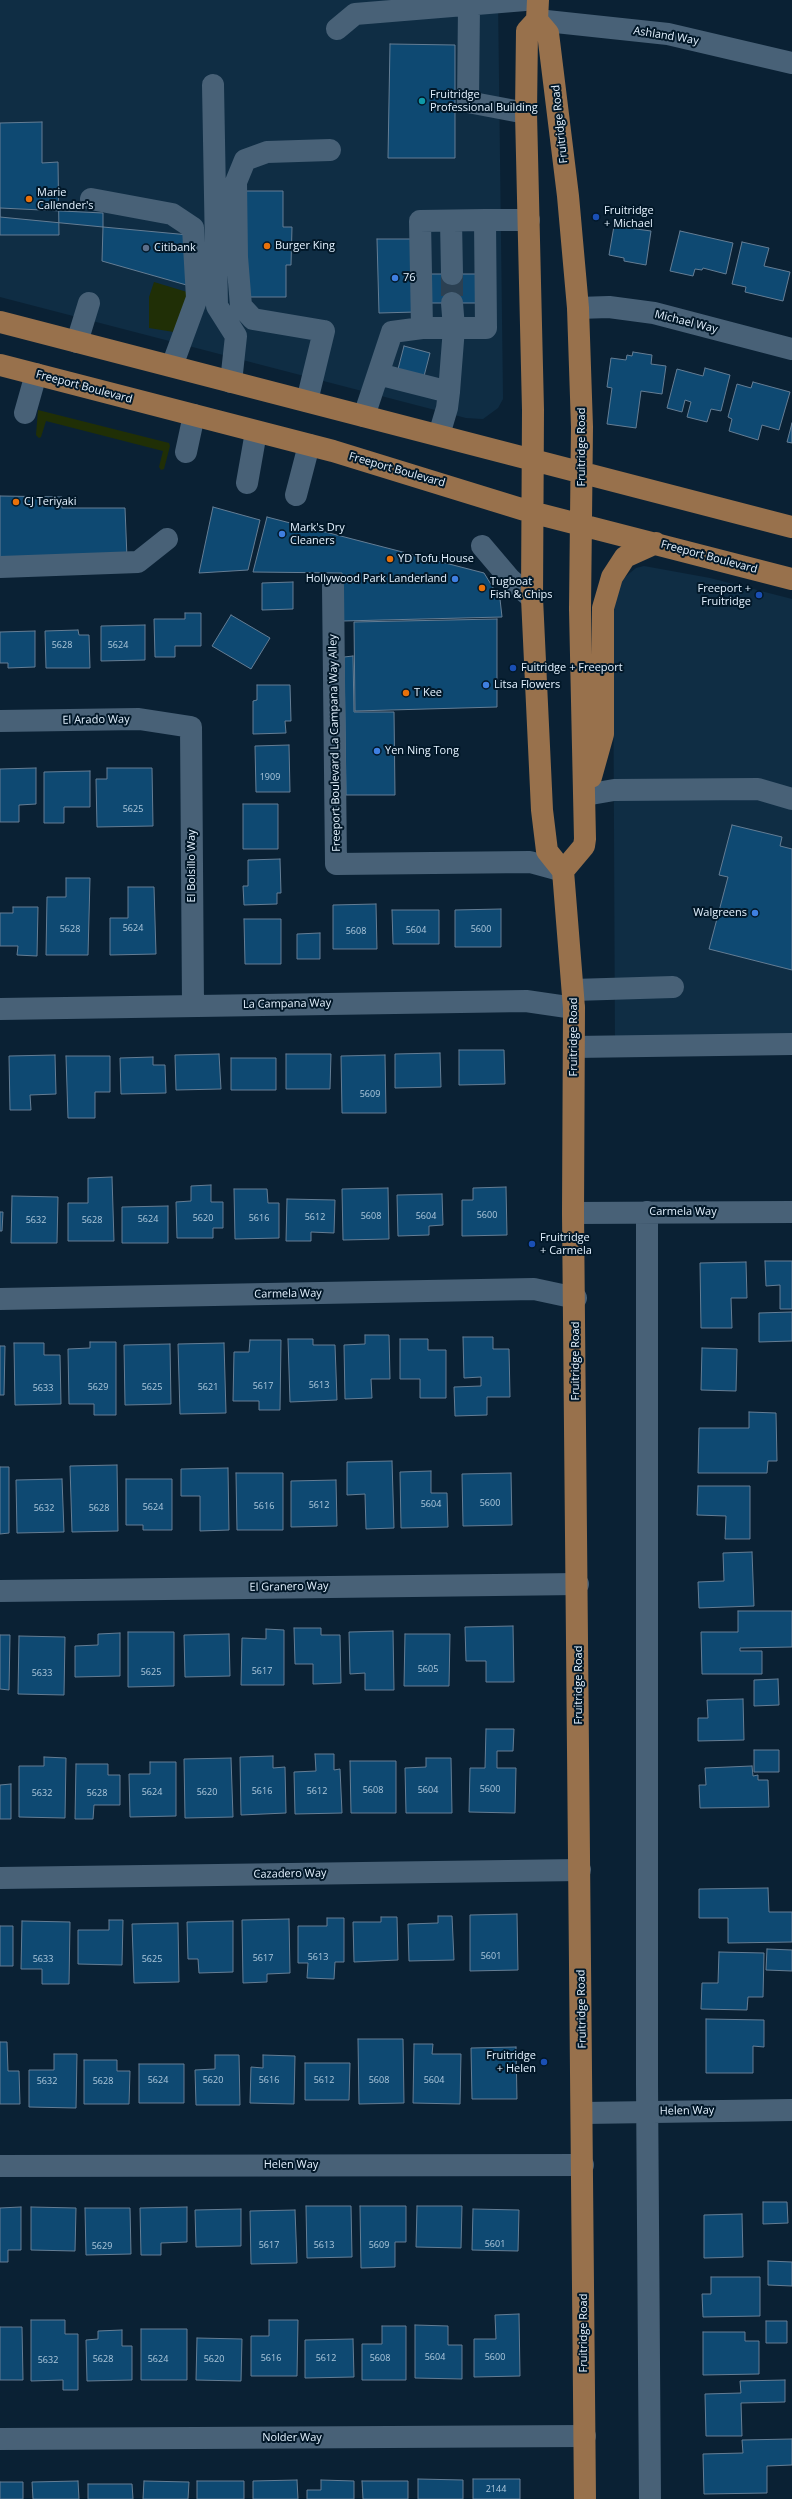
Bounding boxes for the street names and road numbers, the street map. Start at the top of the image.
street label: Ashland Way [632,24,700,48]
street label: Fruitridge Road [549,84,571,164]
street label: Michael Way [653,308,719,336]
street label: Freeport Boulevard [34,368,134,406]
street label: Fruitridge Road [575,408,589,486]
street label: Freeport Boulevard [347,450,447,490]
street label: Freeport Boulevard [659,538,759,576]
street label: Freeport Boulevard La Campana Way Alley [327,634,343,852]
street label: El Arado Way [62,713,130,727]
street label: El Bolsillo Way [185,829,199,903]
street label: La Campana Way [243,997,331,1011]
street label: Fruitridge Road [567,998,581,1076]
street label: Carmela Way [649,1205,717,1219]
street label: Carmela Way [254,1287,322,1301]
street label: Fruitridge Road [569,1322,583,1400]
street label: El Granero Way [249,1580,329,1594]
street label: Fruitridge Road [572,1646,586,1724]
street label: Cazadero Way [253,1867,327,1881]
street label: Fruitridge Road [575,1969,589,2049]
street label: Helen Way [660,2104,714,2118]
street label: Helen Way [264,2158,318,2172]
street label: Fruitridge Road [577,2294,591,2372]
street label: Nolder Way [262,2431,322,2445]

